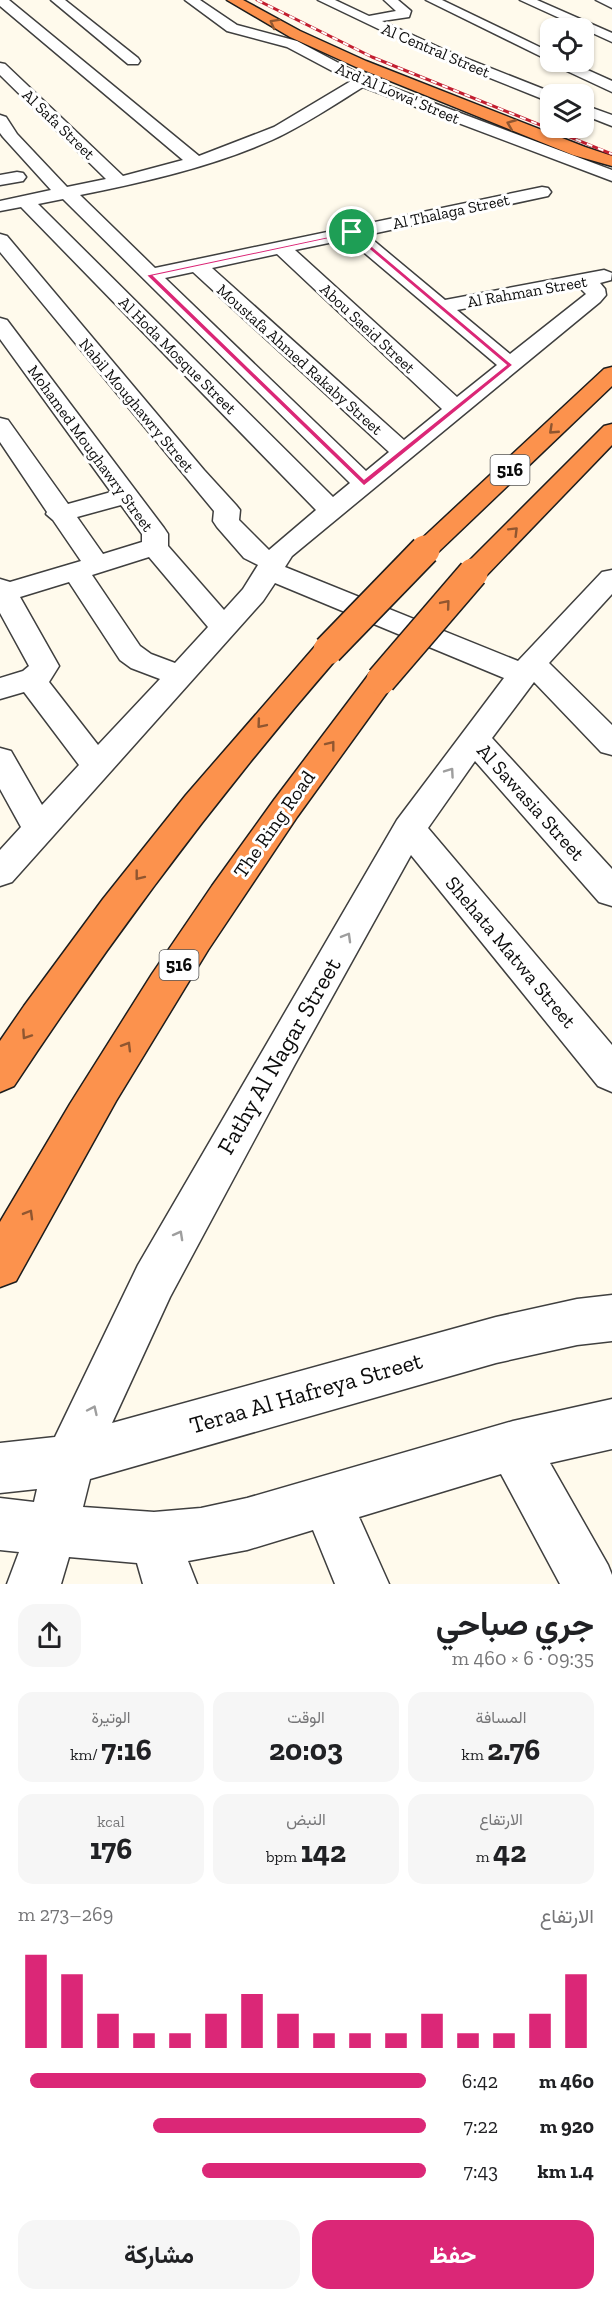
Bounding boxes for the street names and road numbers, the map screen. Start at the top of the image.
street label: Al Central Street [379,19,493,82]
street label: Ard Al Lowa' Street [333,59,463,128]
street label: Al Safa Street [19,85,99,164]
street label: Al Thalaga Street [391,190,511,233]
street label: Al Rahman Street [466,272,589,311]
street label: Moustafa Ahmed Rakaby Street [213,280,386,439]
street label: Abou Saeid Street [316,280,419,377]
street label: Al Hoda Mosque Street [115,293,240,418]
street label: Nabil Moughawry Street [75,335,198,476]
street label: Mohamed Moughawry Street [24,361,157,535]
road number: 516 [490,455,530,485]
street label: Al Sawasia Street [472,739,590,866]
street label: The Ring Road [228,766,320,882]
street label: Shehata Matwa Street [441,871,582,1033]
road number: 516 [160,950,198,980]
street label: Fathy Al Nagar Street [210,952,347,1159]
street label: Teraa Al Hafreya Street [186,1345,426,1440]

